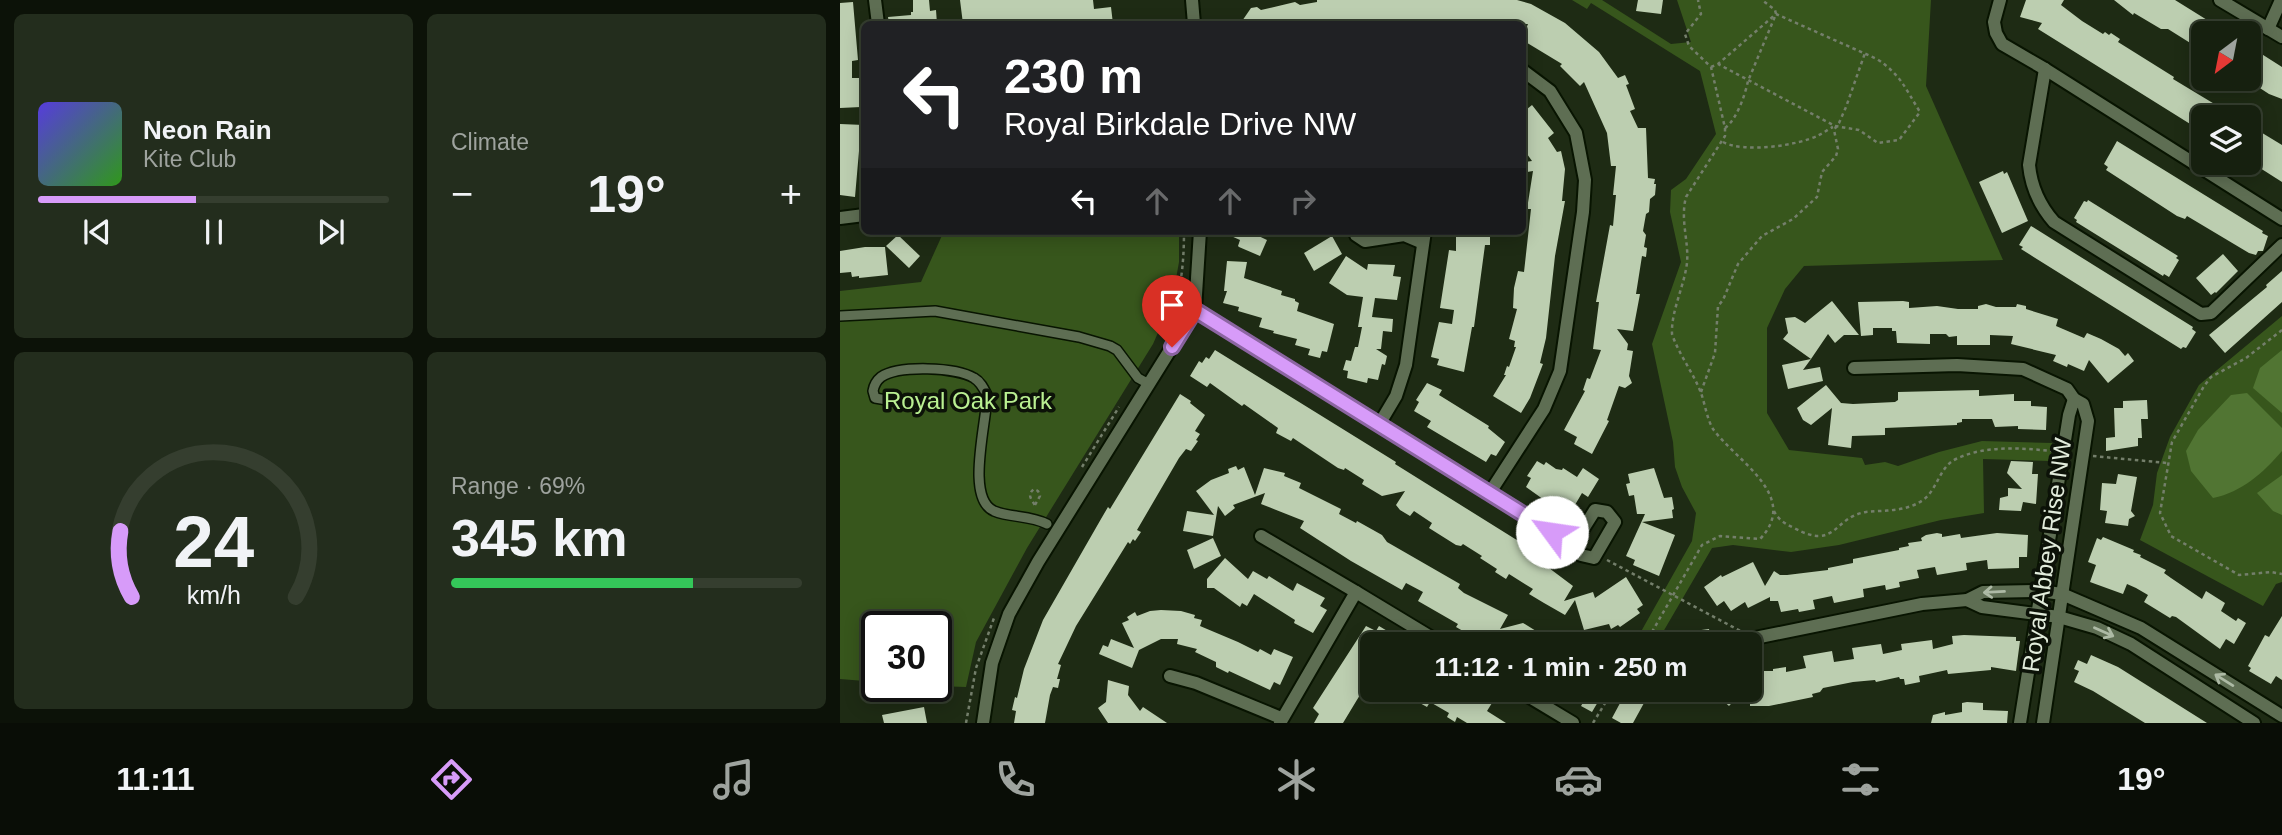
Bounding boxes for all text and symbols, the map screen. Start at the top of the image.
north arrow [2191,21,2261,91]
map controls [2191,21,2261,175]
icon: left [889,49,980,140]
text: 230 m [1004,49,1143,103]
button: layers [2191,105,2261,175]
text: Royal Birkdale Drive NW [1004,106,1356,142]
text: Neon Rain [143,115,272,145]
text: Climate [451,129,529,155]
text: Kite Club [143,146,236,172]
text: 19° [587,165,666,223]
text: − [451,173,473,215]
text: + [780,173,802,215]
icon: left [1065,182,1103,220]
icon: ahead [1138,182,1176,220]
icon: ahead [1211,182,1249,220]
icon: right [1284,182,1322,220]
icon: previous [78,213,116,251]
icon: pause [195,213,233,251]
icon: next [312,213,350,251]
pin [1142,275,1202,347]
icon: arrive [1153,286,1191,324]
park label: Royal Oak Park [884,387,1053,414]
street label: Royal Abbey Rise NW [2017,436,2076,674]
text: Range · 69% [451,473,585,499]
position arrow [1515,495,1589,569]
text: 24 [173,501,254,582]
text: 345 km [451,509,627,567]
text: km/h [186,580,241,608]
one-way arrow [1983,586,2006,599]
speed limit sign: 30 [861,611,952,702]
one-way arrow [2093,626,2114,639]
text: 11:12 · 1 min · 250 m [1435,652,1687,682]
one-way arrow [2215,672,2235,686]
icon: directions [427,755,476,804]
icon: music [709,755,758,804]
icon: phone [991,755,1040,804]
icon: climate [1272,755,1321,804]
icon: car [1554,755,1603,804]
icon: filters [1836,755,1885,804]
text: 11:11 [116,761,195,797]
text: 19° [2117,761,2166,797]

